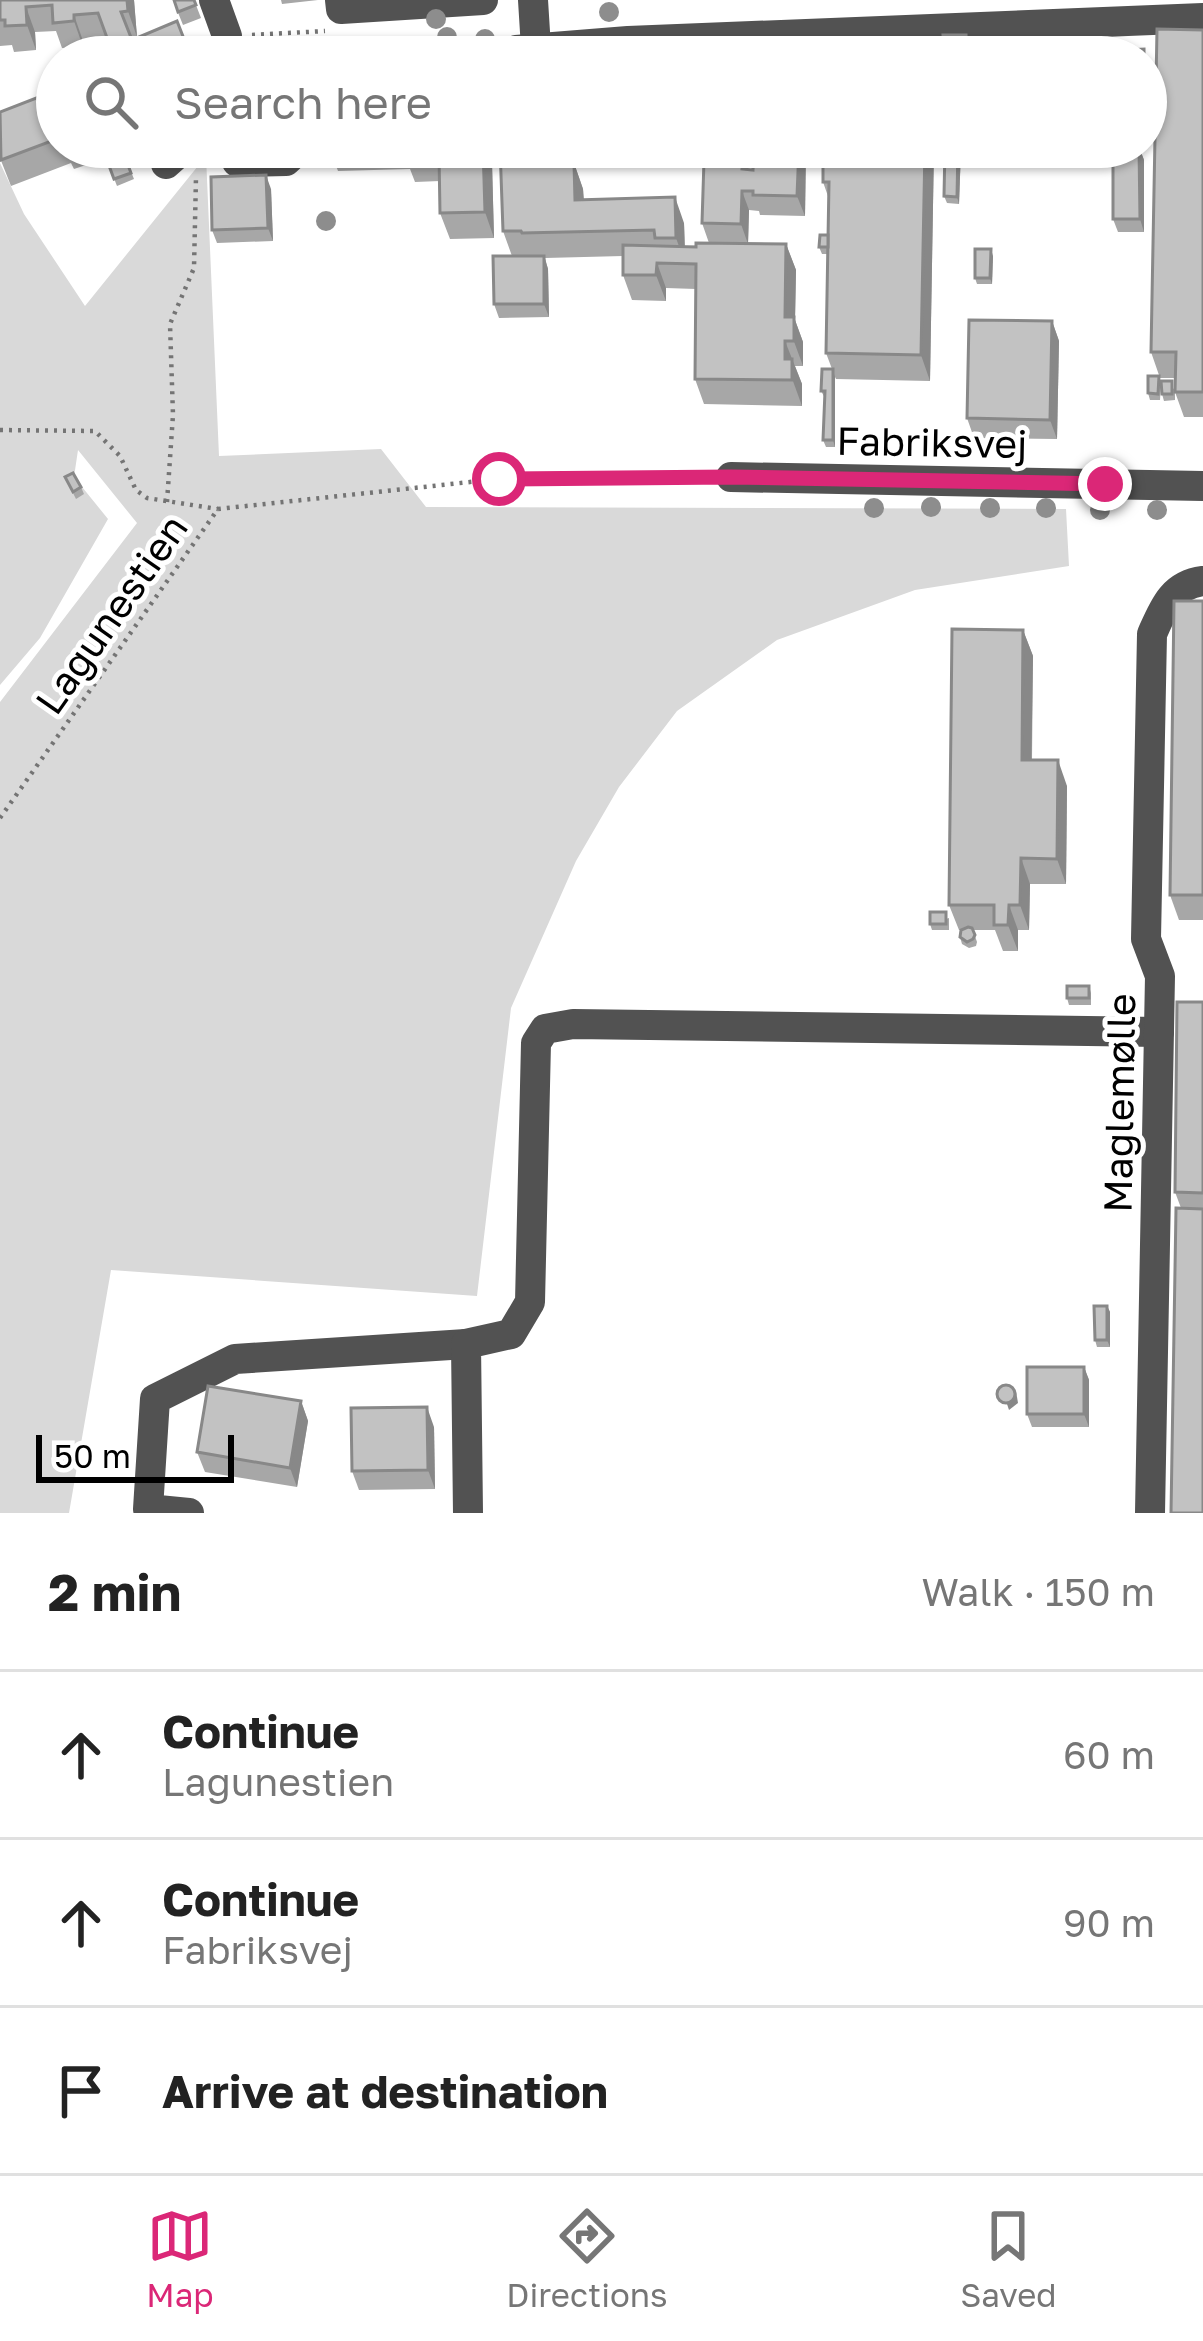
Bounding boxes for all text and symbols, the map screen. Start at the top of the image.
search box [36,36,1167,168]
icon: search [78,69,144,135]
text: Search here [174,75,432,129]
street label: Fabriksvej [836,417,1028,467]
route start [472,452,526,506]
route end [1078,457,1132,511]
street label: Lagunestien [25,505,197,723]
street label: Maglemølle [1094,993,1144,1213]
scale bar [36,1429,234,1482]
text: 50 m [54,1436,131,1475]
text: 2 min [48,1561,181,1622]
text: Walk · 150 m [921,1568,1155,1615]
text: Continue [162,1704,359,1758]
icon: ahead [48,1722,114,1788]
text: 60 m [1063,1731,1155,1778]
text: Lagunestien [162,1758,394,1805]
text: Continue [162,1872,359,1926]
icon: ahead [48,1890,114,1956]
text: 90 m [1063,1899,1155,1946]
text: Fabriksvej [162,1926,353,1973]
icon: arrive [48,2058,114,2124]
text: Arrive at destination [162,2064,608,2118]
tab: Map [146,2203,214,2314]
tab: Directions [506,2203,668,2314]
tab: Saved [960,2203,1057,2314]

